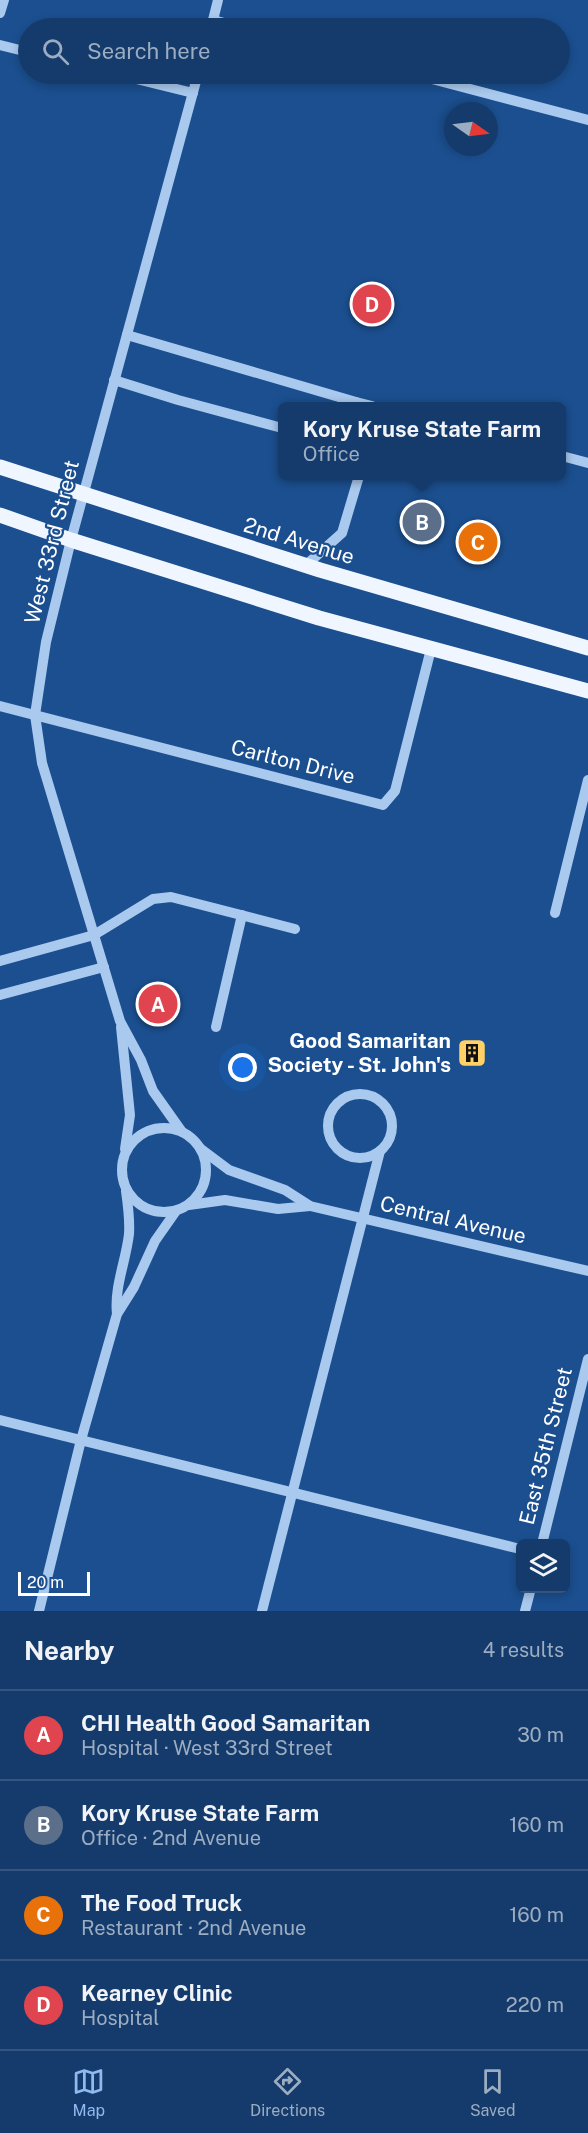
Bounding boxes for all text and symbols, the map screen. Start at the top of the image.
search box [18,18,570,84]
icon: search [39,35,72,68]
text: Search here [87,38,211,64]
north arrow [444,102,498,156]
pin: D [352,282,392,326]
popup [278,402,566,480]
text: Kory Kruse State Farm [303,416,541,442]
text: Office [303,442,360,466]
street label: West 33rd Street [19,457,84,626]
pin: B [402,500,442,544]
street label: 2nd Avenue [241,512,357,569]
pin: C [458,520,498,564]
street label: Carlton Drive [229,734,358,789]
pin: A [138,982,178,1026]
place label: Good Samaritan Society - St. John's [267,1028,451,1077]
building icon: Good Samaritan Society - St. John's [456,1037,488,1069]
your location [228,1053,257,1082]
street label: Central Avenue [378,1191,529,1248]
street label: East 35th Street [514,1365,577,1527]
map controls [516,1539,570,1593]
button: layers [516,1539,570,1593]
scale bar [18,1569,90,1596]
text: 20 m [27,1573,64,1592]
text: Nearby [24,1635,114,1666]
text: 4 results [483,1638,564,1662]
text: CHI Health Good Samaritan [81,1710,370,1736]
text: A [36,1723,51,1747]
text: 30 m [517,1723,564,1747]
text: Hospital · West 33rd Street [81,1736,333,1760]
text: Kory Kruse State Farm [81,1800,319,1826]
text: B [37,1813,50,1837]
text: 160 m [509,1813,564,1837]
text: Office · 2nd Avenue [81,1826,261,1850]
text: The Food Truck [81,1890,242,1916]
text: C [36,1903,51,1927]
text: 160 m [509,1903,564,1927]
text: Restaurant · 2nd Avenue [81,1916,306,1940]
text: Kearney Clinic [81,1980,233,2006]
text: D [36,1993,51,2017]
text: 220 m [506,1993,564,2017]
text: Hospital [81,2006,159,2030]
tab: Map [72,2065,105,2120]
tab: Directions [250,2065,325,2120]
tab: Saved [470,2065,516,2120]

